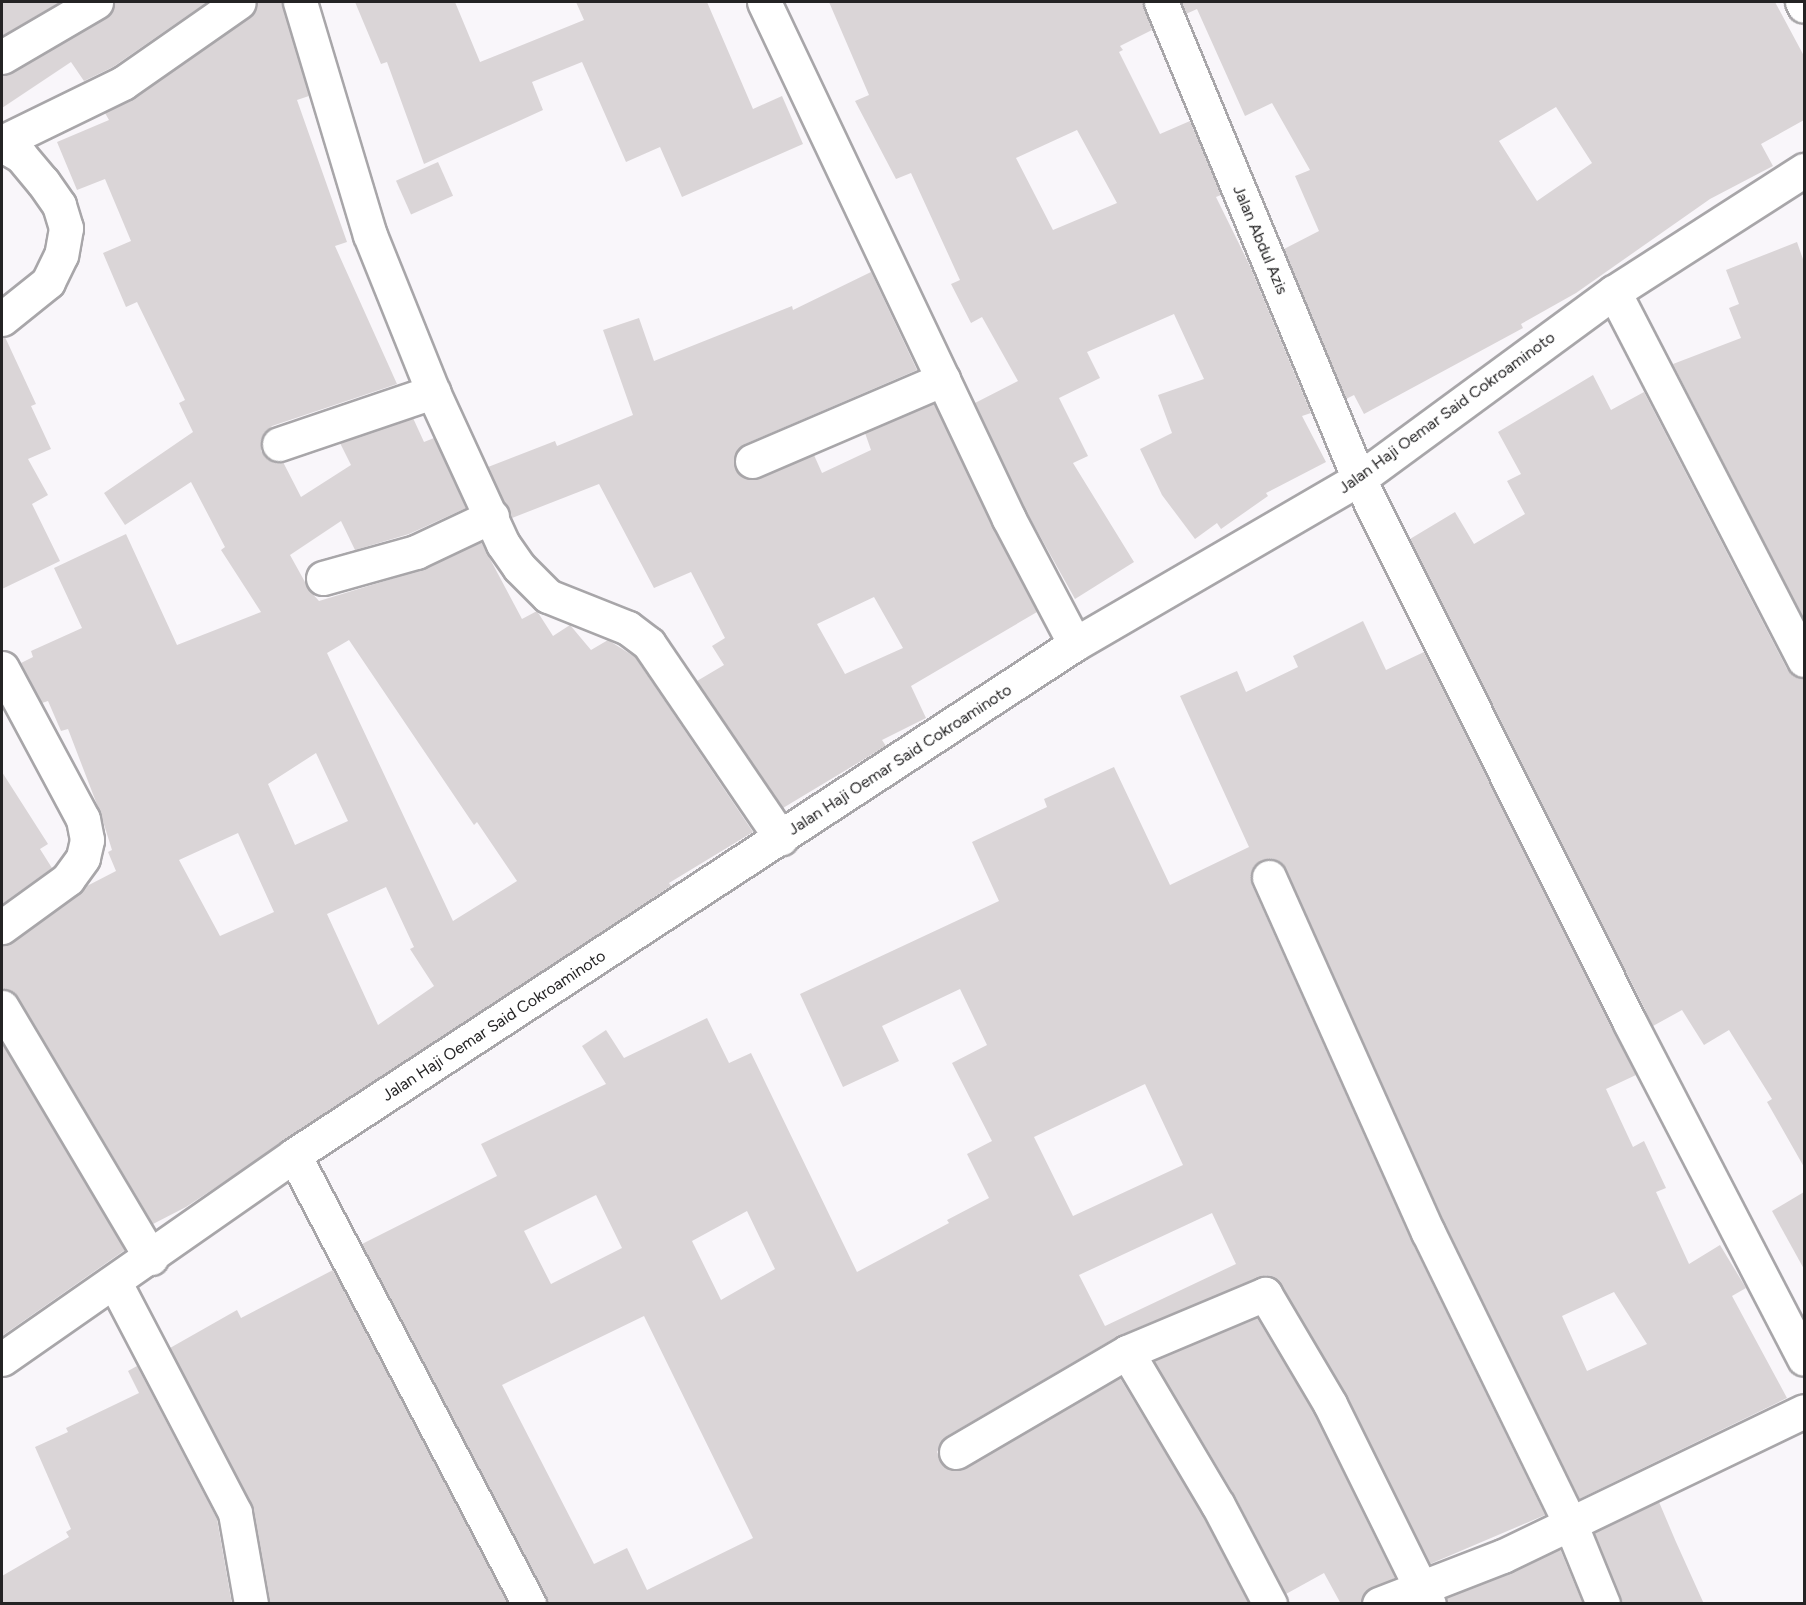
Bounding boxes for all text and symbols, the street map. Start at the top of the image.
street label: Jalan Abdul Azis [1228,182,1292,298]
street label: Jalan Haji Oemar Said Cokroaminoto [1335,328,1559,498]
street label: Jalan Haji Oemar Said Cokroaminoto [785,680,1015,840]
street label: Jalan Haji Oemar Said Cokroaminoto [379,946,609,1106]

